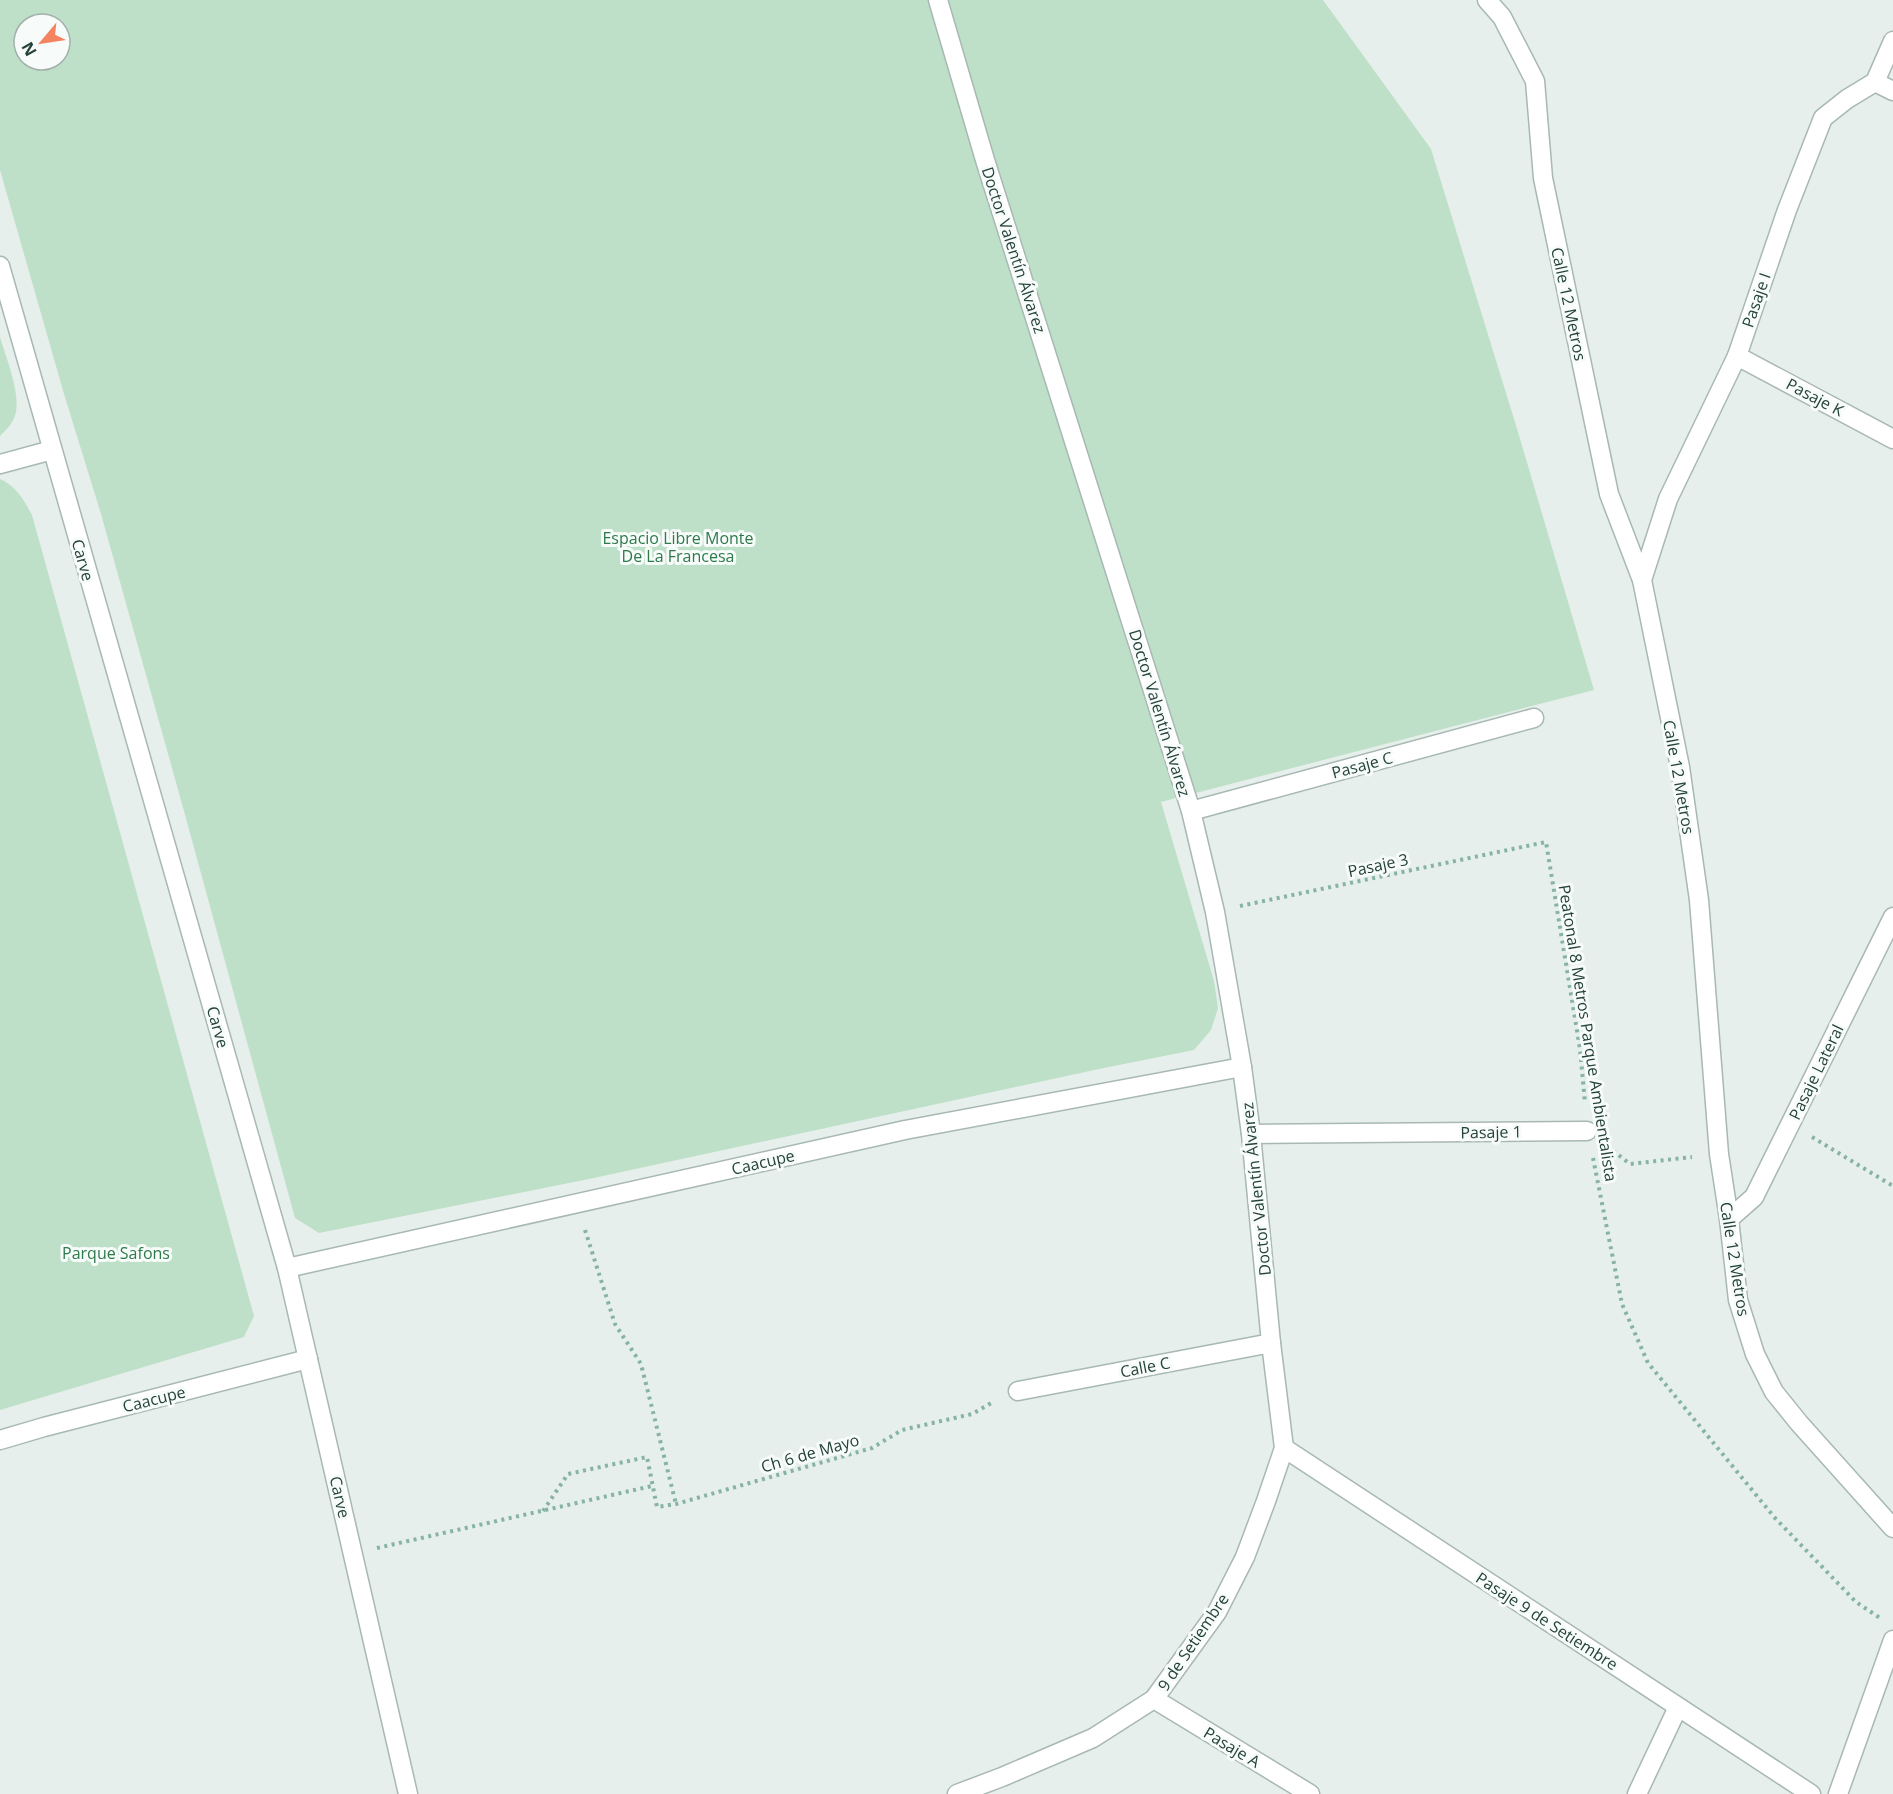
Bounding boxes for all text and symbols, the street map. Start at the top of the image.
north arrow [12,12,72,72]
text: N [16,38,42,60]
street label: Doctor Valentín Álvarez [977,164,1051,336]
street label: Calle 12 Metros [1546,245,1592,363]
street label: Pasaje I [1736,270,1776,330]
street label: Pasaje K [1782,373,1848,421]
park label: Espacio Libre Monte De La Francesa [602,527,754,567]
street label: Carve [67,537,99,583]
street label: Doctor Valentín Álvarez [1124,627,1196,799]
street label: Calle 12 Metros [1658,718,1700,836]
street label: Pasaje C [1329,746,1395,784]
street label: Pasaje 3 [1346,848,1410,882]
street label: Peatonal 8 Metros Parque Ambientalista [1554,883,1622,1183]
street label: Carve [202,1004,234,1050]
street label: Pasaje Lateral [1783,1021,1849,1123]
street label: Doctor Valentín Álvarez [1236,1101,1276,1277]
street label: Pasaje 1 [1460,1120,1522,1144]
street label: Caacupe [729,1144,797,1180]
street label: Calle 12 Metros [1715,1200,1755,1318]
park label: Parque Safons [62,1242,170,1264]
street label: Calle C [1118,1351,1172,1383]
street label: Caacupe [120,1381,188,1417]
street label: Ch 6 de Mayo [758,1428,862,1478]
street label: Carve [325,1474,356,1520]
street label: Pasaje 9 de Setiembre [1472,1567,1622,1675]
street label: 9 de Setiembre [1152,1589,1234,1695]
street label: Pasaje A [1200,1722,1265,1773]

